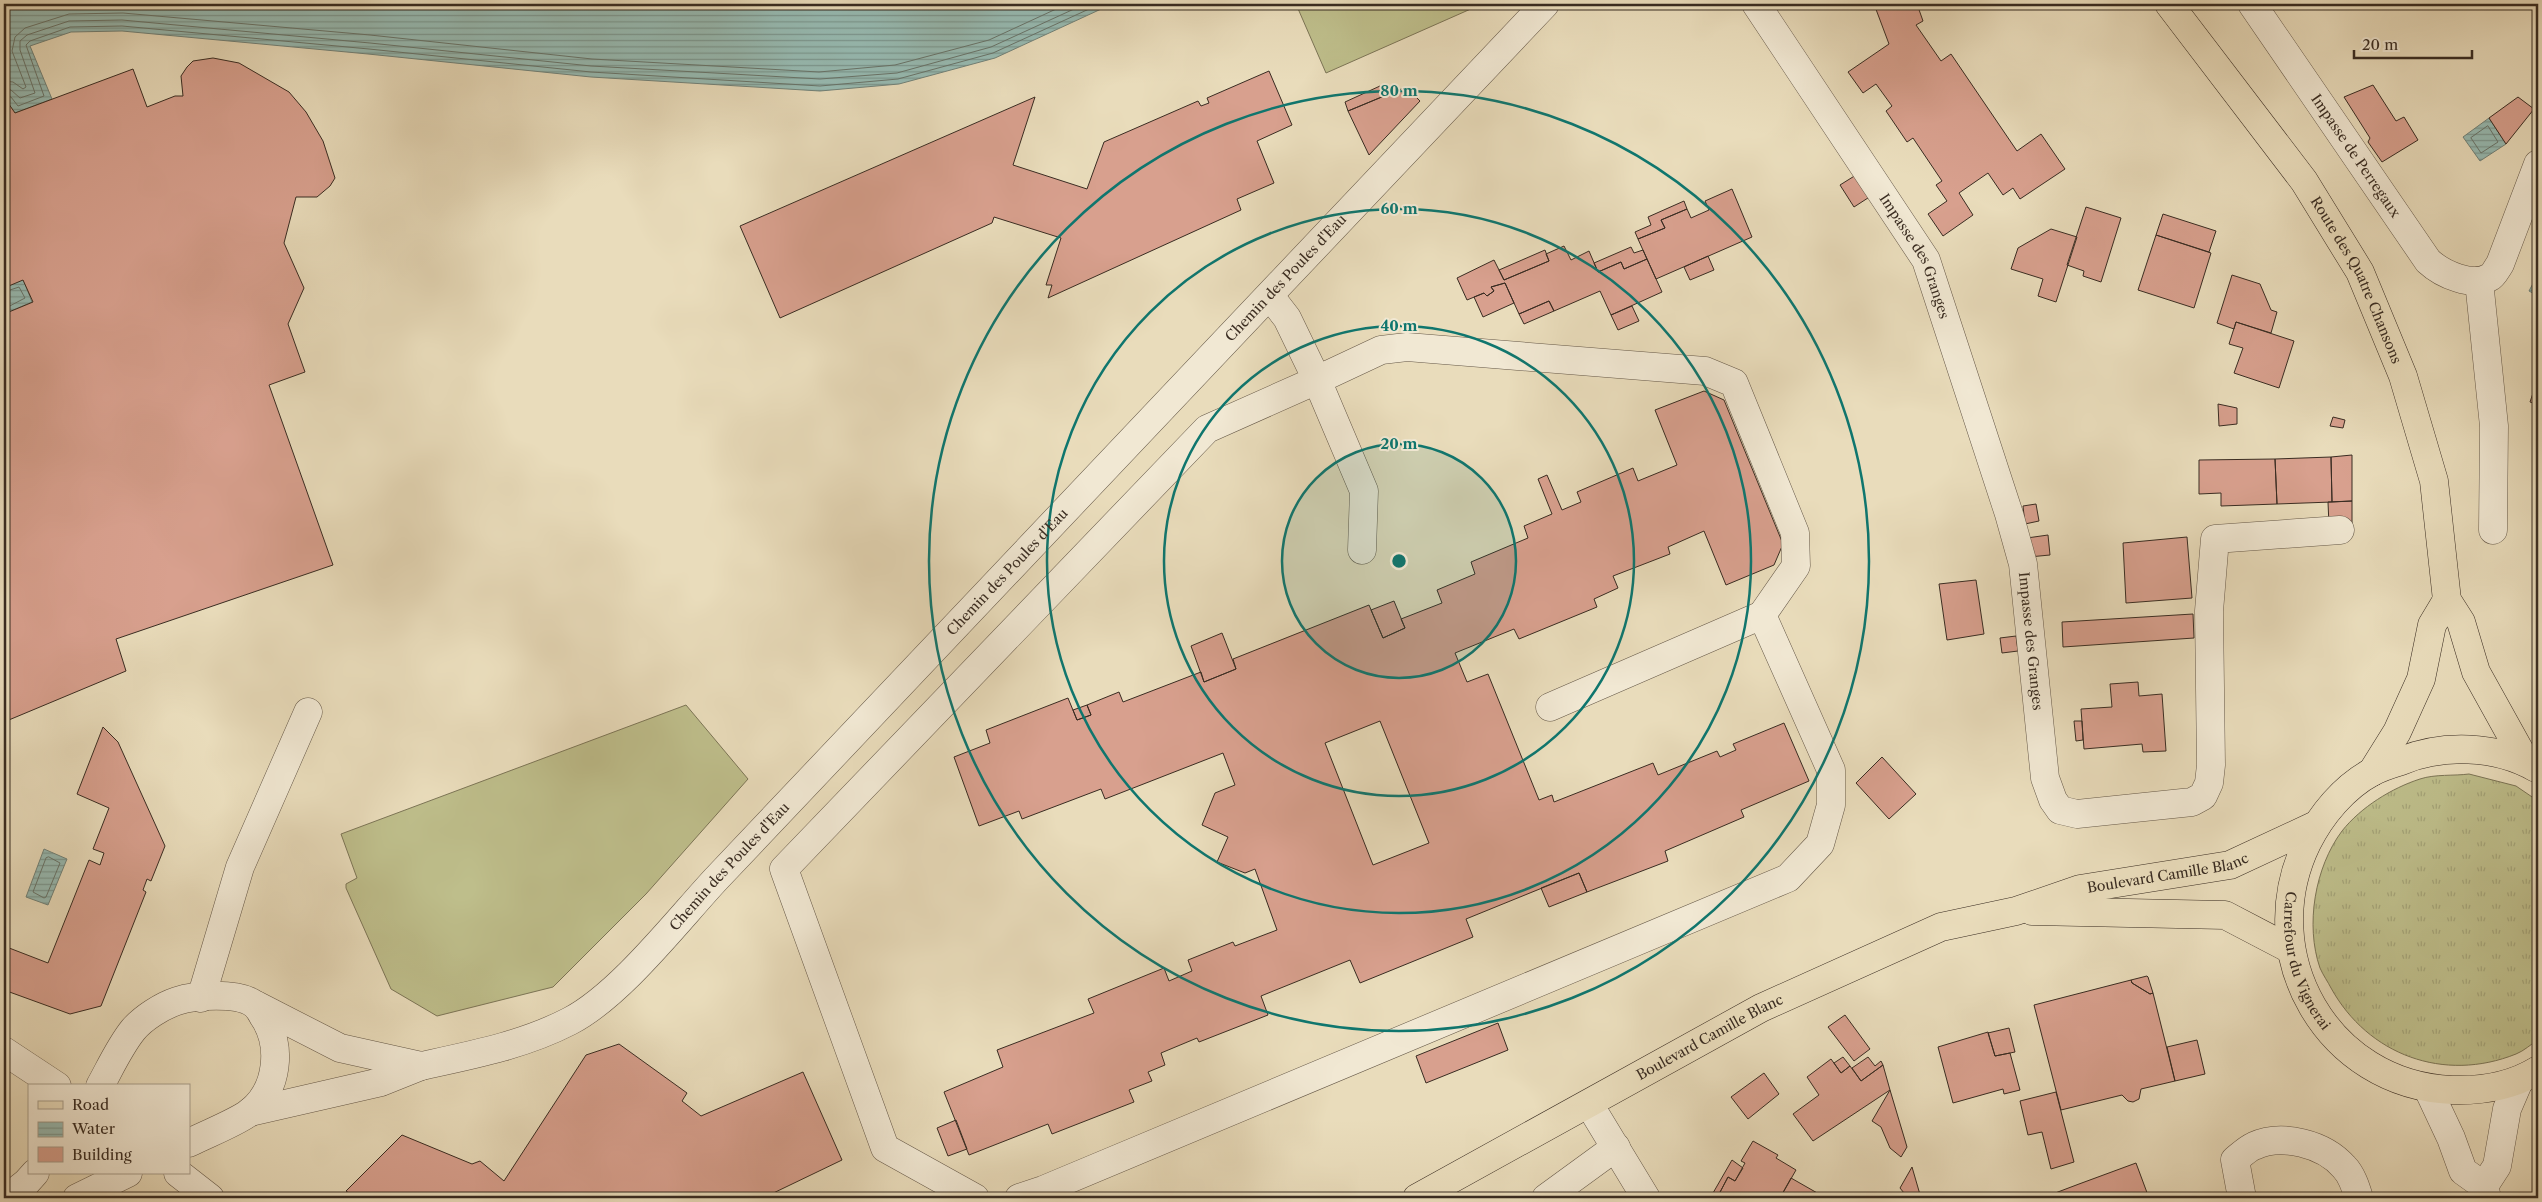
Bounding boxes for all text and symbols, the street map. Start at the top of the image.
scale bar [2354,28,2472,60]
text: 20 m [2362,35,2398,54]
text: 80 m [1380,81,1418,100]
street label: Impasse de Perregaux [2307,90,2405,222]
street label: Impasse des Granges [1875,190,1954,321]
street label: Route des Quatre Chansons [2307,193,2406,366]
text: 60 m [1380,199,1418,218]
street label: Chemin des Poules d'Eau [1221,210,1350,345]
text: 40 m [1380,316,1418,335]
text: 20 m [1380,434,1418,453]
street label: Chemin des Poules d'Eau [943,504,1072,639]
centre of rings [1390,552,1408,570]
street label: Impasse des Granges [2015,571,2047,711]
street label: Chemin des Poules d'Eau [666,798,793,934]
street label: Boulevard Camille Blanc [2086,849,2251,897]
street label: Carrefour du Vignerai [2280,890,2334,1034]
street label: Boulevard Camille Blanc [1633,990,1786,1084]
legend [28,1084,190,1174]
text: Road [72,1095,109,1114]
text: Water [71,1119,116,1138]
text: Building [72,1145,132,1164]

